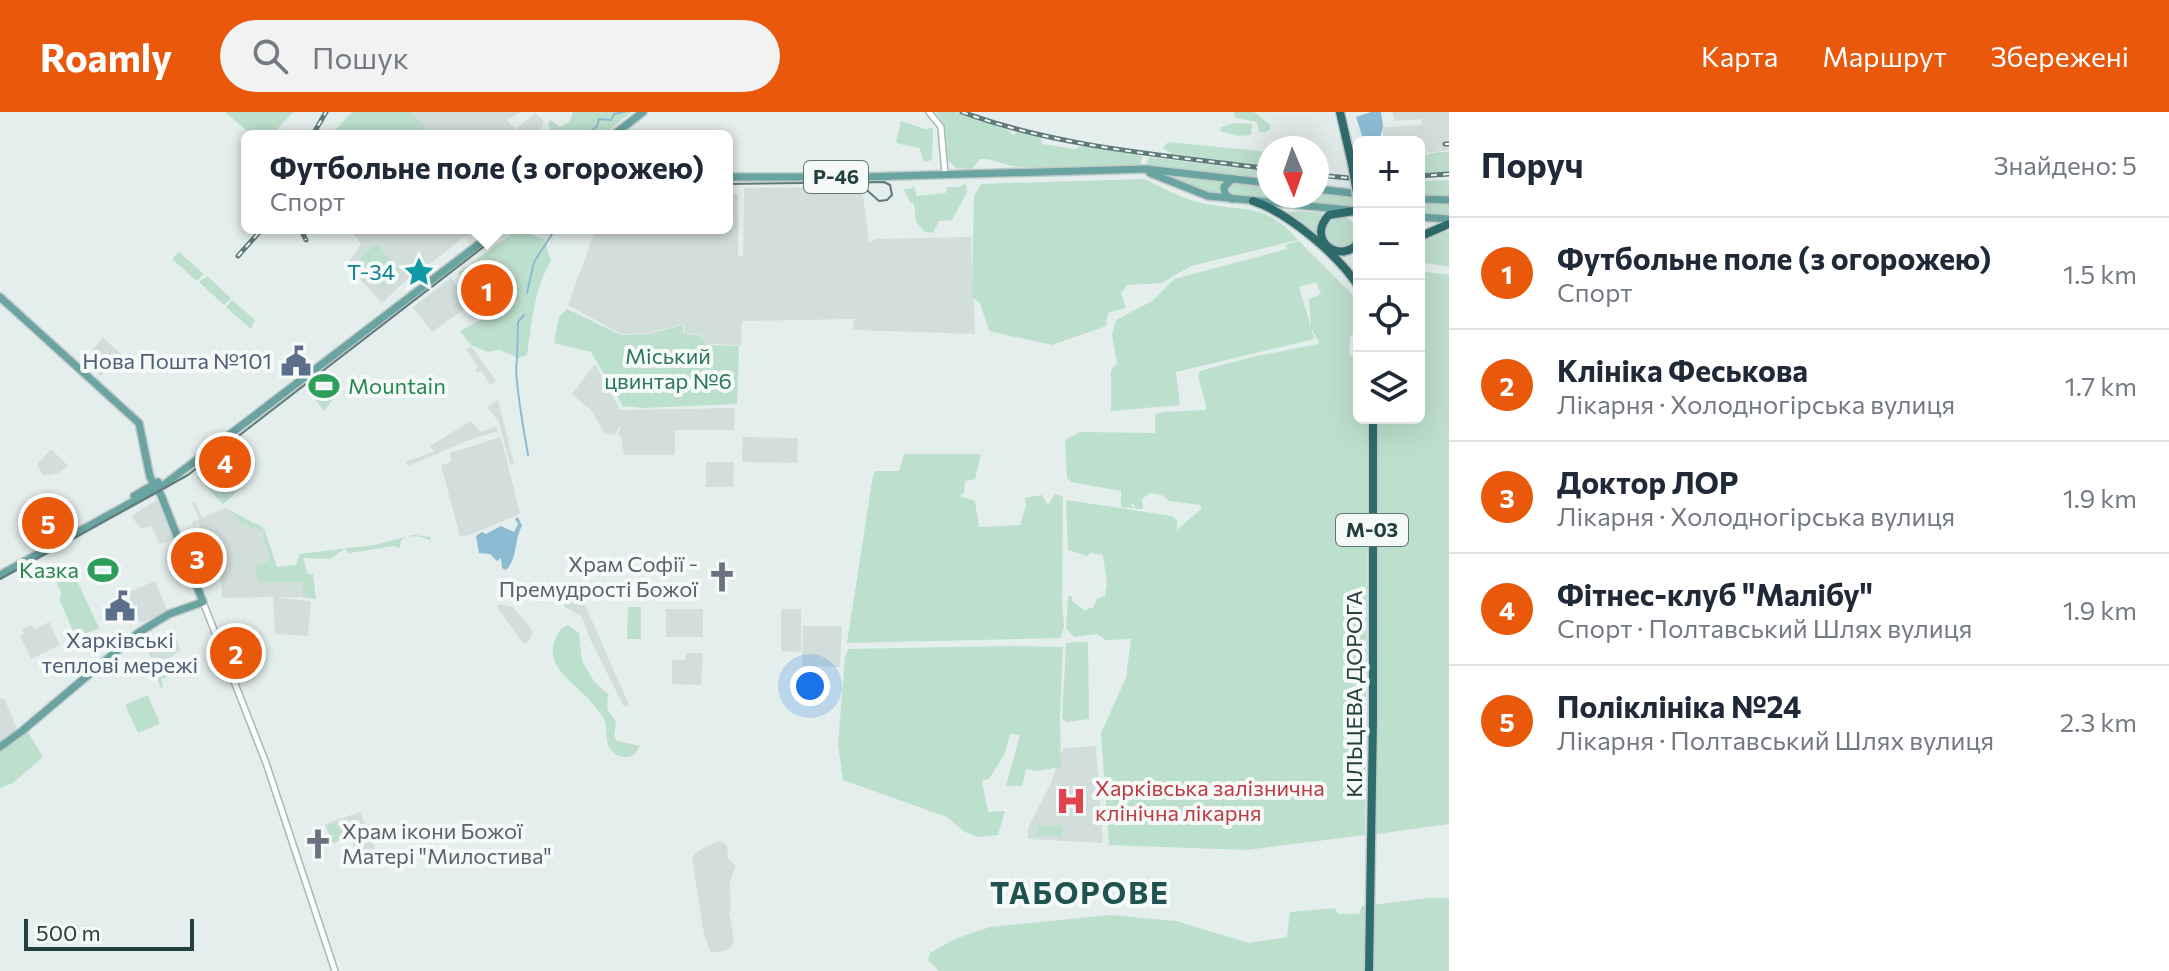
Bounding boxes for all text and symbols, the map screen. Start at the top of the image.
search box [220,20,780,92]
text: Roamly [40,33,172,80]
icon: search [248,34,292,78]
text: Пошук [312,38,409,75]
text: Карта [1701,39,1778,73]
text: Маршрут [1822,39,1947,73]
text: Збережені [1991,39,2129,73]
popup [241,130,733,234]
north arrow [1257,136,1329,208]
map controls [1353,136,1425,424]
button: + [1353,136,1425,208]
text: Поруч [1481,143,1584,185]
text: Футбольне поле (з огорожею) [270,148,704,185]
text: Знайдено: 5 [1994,149,2137,180]
road number: Р-46 [804,161,868,193]
text: Спорт [270,185,345,216]
button: − [1353,208,1425,280]
text: Футбольне поле (з огорожею) [1557,239,1991,276]
place icon: T-34 [402,255,436,289]
place label: T-34 [347,258,395,285]
text: 1 [1501,258,1513,289]
text: 1.5 km [2063,258,2137,289]
pin: 1 [461,260,513,320]
text: Спорт [1557,276,1632,307]
button: locate [1353,280,1425,352]
park label: Міський цвинтар №6 [604,342,732,394]
public building icon: Нова Пошта №101 [279,344,313,378]
place label: Нова Пошта №101 [82,347,272,374]
text: Клініка Феськова [1557,351,1808,388]
button: layers [1353,352,1425,424]
sports icon: Mountain [307,369,341,403]
text: 2 [1500,370,1514,401]
text: 1.7 km [2065,370,2137,401]
place label: Mountain [348,372,446,399]
text: Лікарня · Холодногірська вулиця [1557,388,1955,419]
pin: 4 [199,432,251,492]
text: Доктор ЛОР [1557,463,1739,500]
text: 3 [1499,482,1515,513]
text: 1.9 km [2063,482,2137,513]
pin: 5 [22,493,74,553]
text: Лікарня · Холодногірська вулиця [1557,500,1955,531]
road number: М-03 [1336,514,1408,546]
pin: 3 [171,528,223,588]
place label: Храм Софії - Премудрості Божої [499,550,698,602]
sports icon: Казка [86,553,120,587]
place label: Казка [19,556,79,583]
church icon: Храм Софії - Премудрості Божої [705,560,739,594]
text: Фітнес-клуб "Малібу" [1557,575,1873,612]
public building icon: Харківські теплові мережі [103,589,137,623]
street label: КІЛЬЦЕВА ДОРОГА [1340,590,1367,798]
text: 4 [1499,594,1515,625]
text: 1.9 km [2063,594,2137,625]
text: Спорт · Полтавський Шлях вулиця [1557,612,1972,643]
pin: 2 [210,623,262,683]
place label: Харківські теплові мережі [42,626,198,678]
your location [790,666,830,706]
text: Поліклініка №24 [1557,687,1801,724]
text: 5 [1499,706,1515,737]
text: 2.3 km [2060,706,2137,737]
text: Лікарня · Полтавський Шлях вулиця [1557,724,1994,755]
place label: Харківська залізнична клінічна лікарня [1095,774,1325,826]
hospital icon: Харківська залізнична клінічна лікарня [1054,784,1088,818]
place label: Храм ікони Божої Матері "Милостива" [342,817,552,869]
church icon: Храм ікони Божої Матері "Милостива" [301,827,335,861]
district label: ТАБОРОВЕ [990,873,1170,910]
scale bar [24,915,194,951]
text: 500 m [36,919,101,946]

